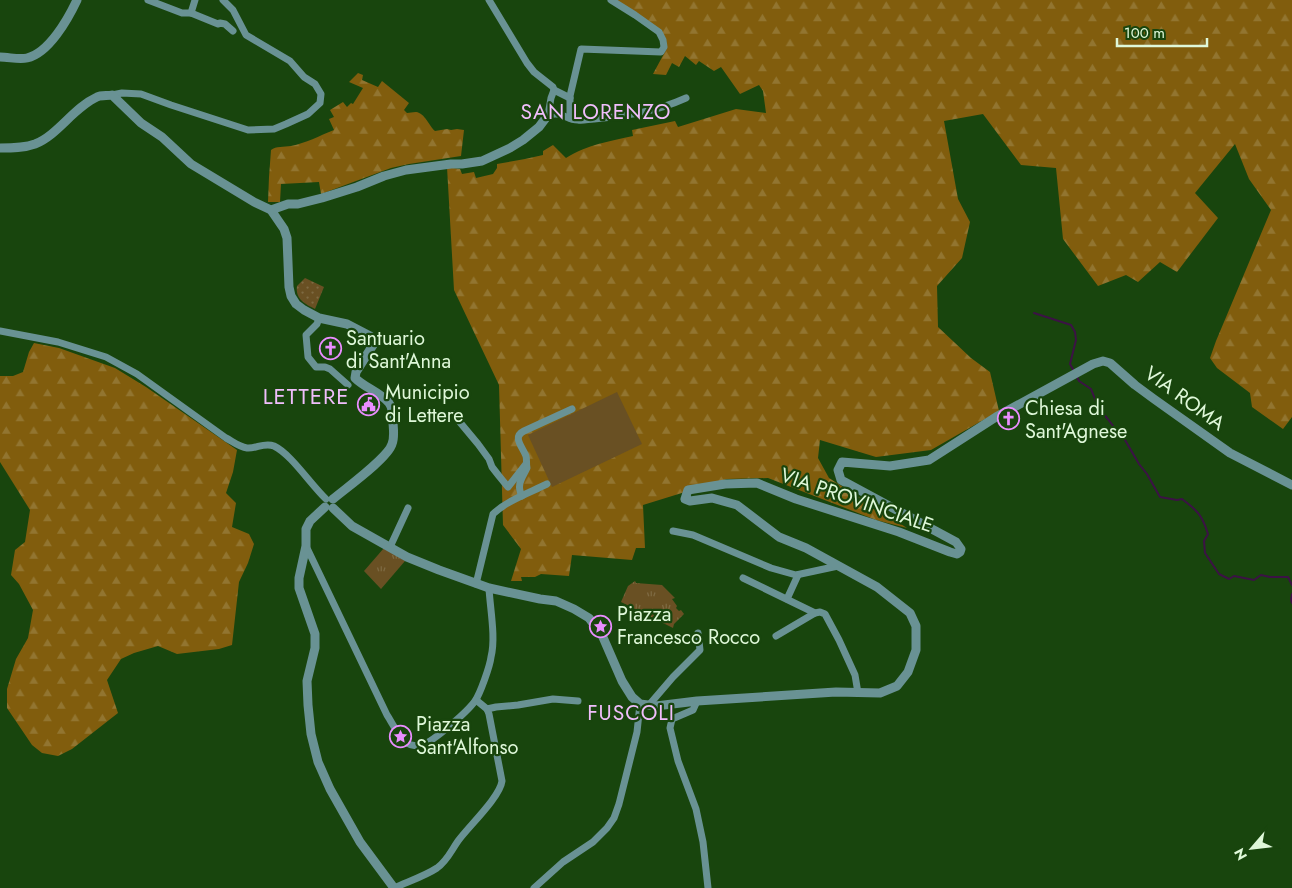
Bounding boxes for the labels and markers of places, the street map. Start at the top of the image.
place label: Santuario di Sant'Anna [346,324,451,376]
church icon: Santuario di Sant'Anna [318,337,342,361]
place label: Municipio di Lettere [385,378,470,430]
public building icon: Municipio di Lettere [357,392,381,416]
place label: Chiesa di Sant'Agnese [1025,394,1127,446]
church icon: Chiesa di Sant'Agnese [997,407,1021,431]
place label: Piazza Francesco Rocco [617,600,760,652]
place icon: Piazza Francesco Rocco [589,614,613,638]
place label: Piazza Sant'Alfonso [416,710,519,762]
place icon: Piazza Sant'Alfonso [388,724,412,748]

